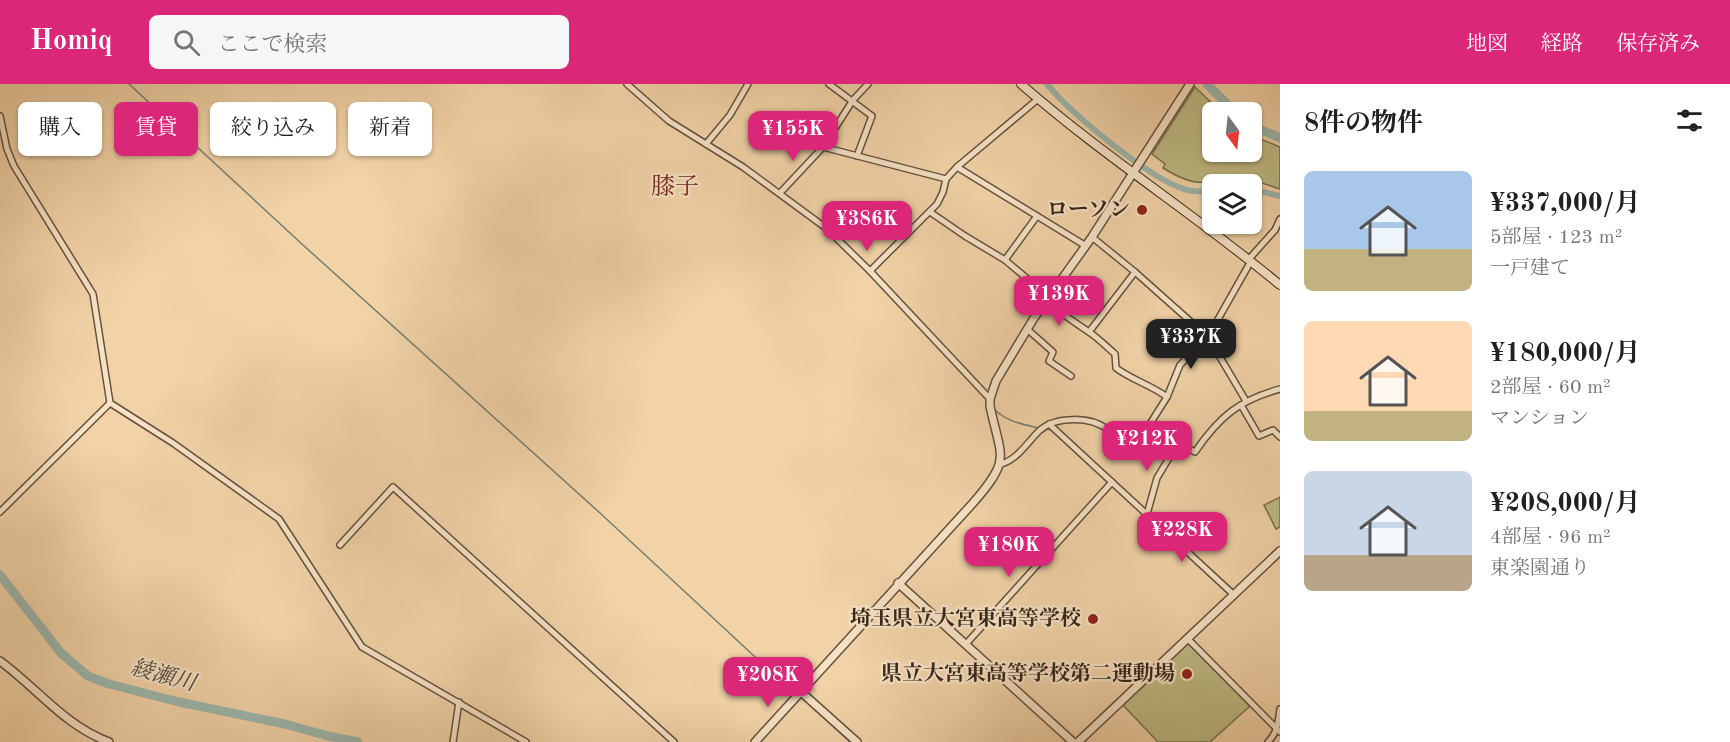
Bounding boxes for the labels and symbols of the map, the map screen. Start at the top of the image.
north arrow [1202,102,1262,162]
pin: ¥155K [751,111,835,162]
district label: 膝子 [651,173,699,200]
place label: ローソン [1047,200,1130,221]
pin: ¥386K [825,201,909,252]
marker: ローソン [1135,203,1149,217]
pin: ¥139K [1017,276,1101,327]
pin: ¥337K [1149,319,1233,370]
pin: ¥212K [1105,421,1189,472]
pin: ¥228K [1140,512,1224,563]
pin: ¥180K [967,527,1051,578]
place label: 埼玉県立大宮東高等学校 [850,607,1081,630]
marker: 埼玉県立大宮東高等学校 [1086,612,1100,626]
water label: 綾瀬川 [128,655,200,696]
pin: ¥208K [726,657,810,708]
place label: 県立大宮東高等学校第二運動場 [881,662,1175,685]
marker: 県立大宮東高等学校第二運動場 [1180,667,1194,681]

